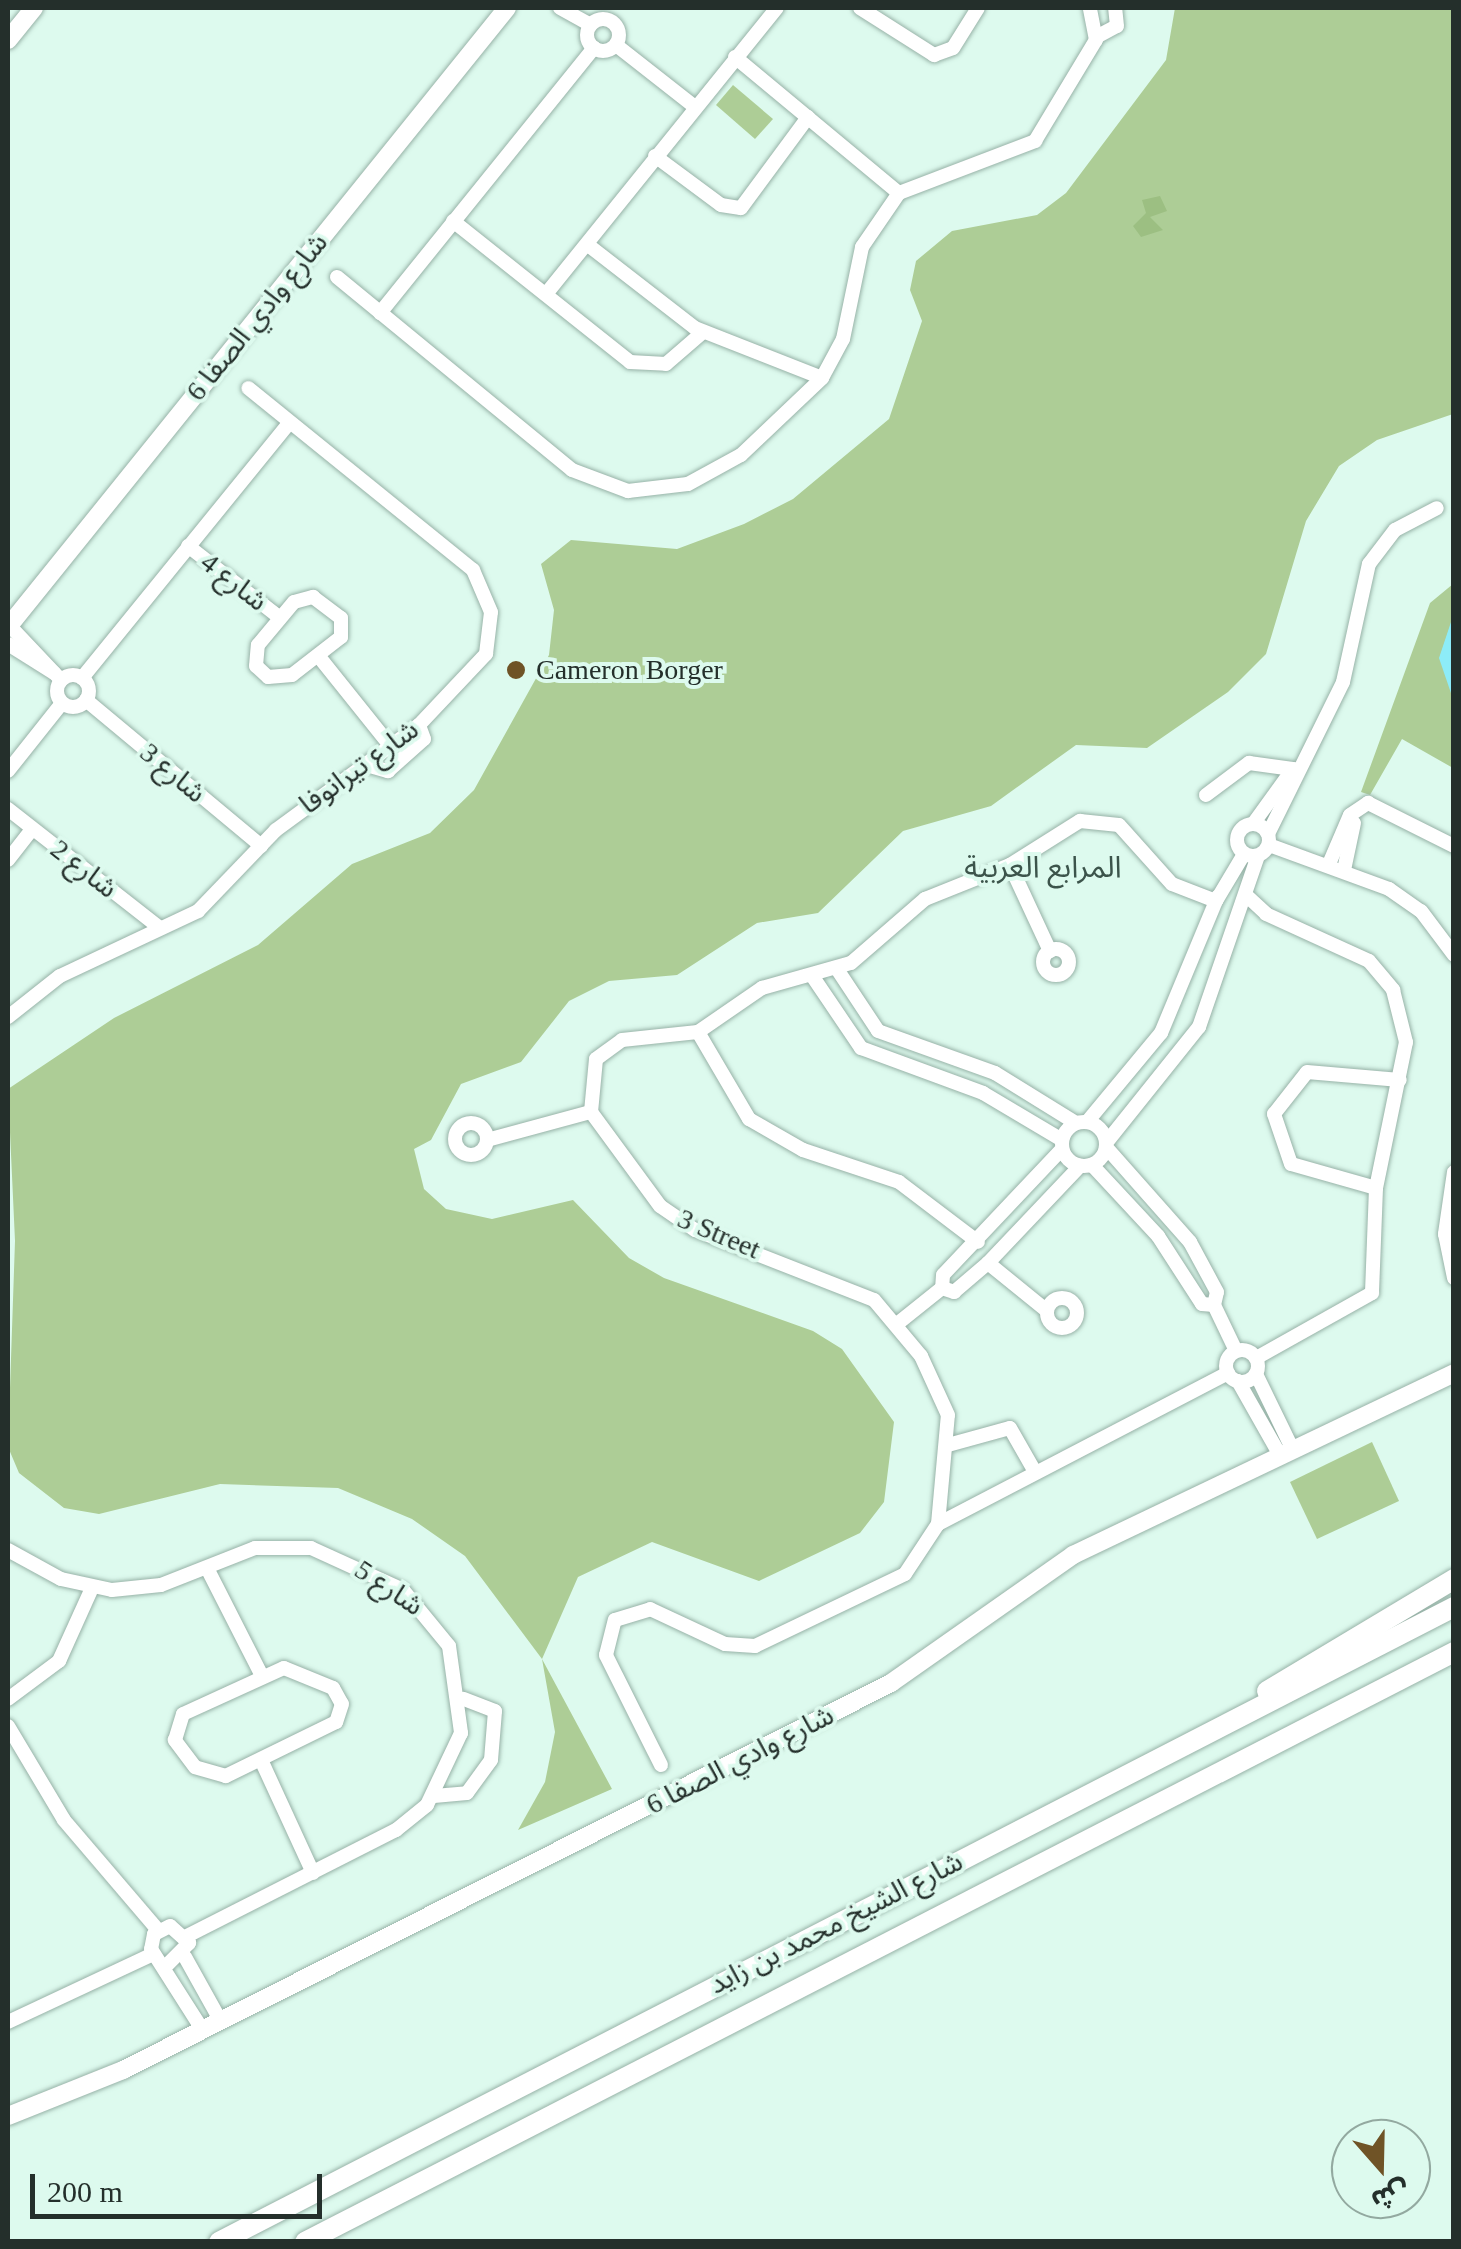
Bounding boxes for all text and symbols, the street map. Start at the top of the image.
street label: شارع وادي الصفا 6 [179,226,335,408]
street label: شارع 4 [194,545,274,619]
place label: Cameron Borger [536,653,723,687]
marker: Cameron Borger [505,659,527,681]
street label: شارع تيرانوفا [293,713,425,821]
street label: شارع 3 [133,736,213,810]
street label: شارع 2 [44,832,124,906]
district label: المرابع العربية [964,849,1122,885]
street label: 3 Street [673,1202,765,1266]
street label: شارع 5 [348,1553,430,1623]
street label: شارع وادي الصفا 6 [641,1698,839,1822]
street label: شارع الشيخ محمد بن زايد [704,1844,968,2002]
north arrow [1331,2119,1431,2219]
scale bar [35,2154,328,2216]
text: 200 m [47,2175,123,2208]
text: ش [1367,2175,1414,2217]

